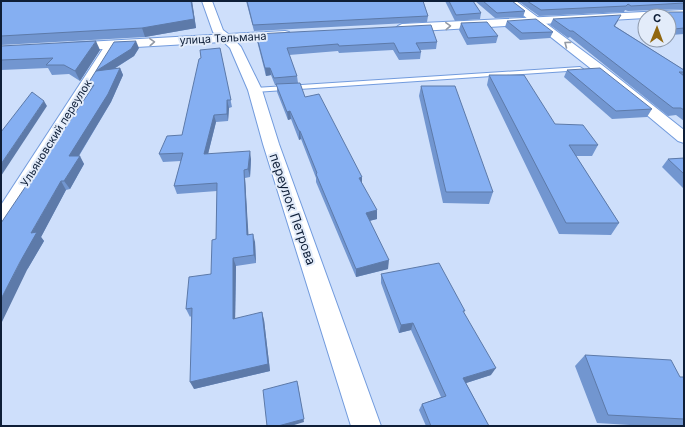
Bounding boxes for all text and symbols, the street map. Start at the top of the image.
north arrow [637,8,677,48]
text: С [653,11,661,25]
one-way arrow [445,21,451,30]
street label: улица Тельмана [179,29,267,47]
one-way arrow [149,38,155,46]
one-way arrow [564,42,571,49]
street label: Ульяновский переулок [17,77,95,189]
street label: переулок Петрова [266,151,320,267]

